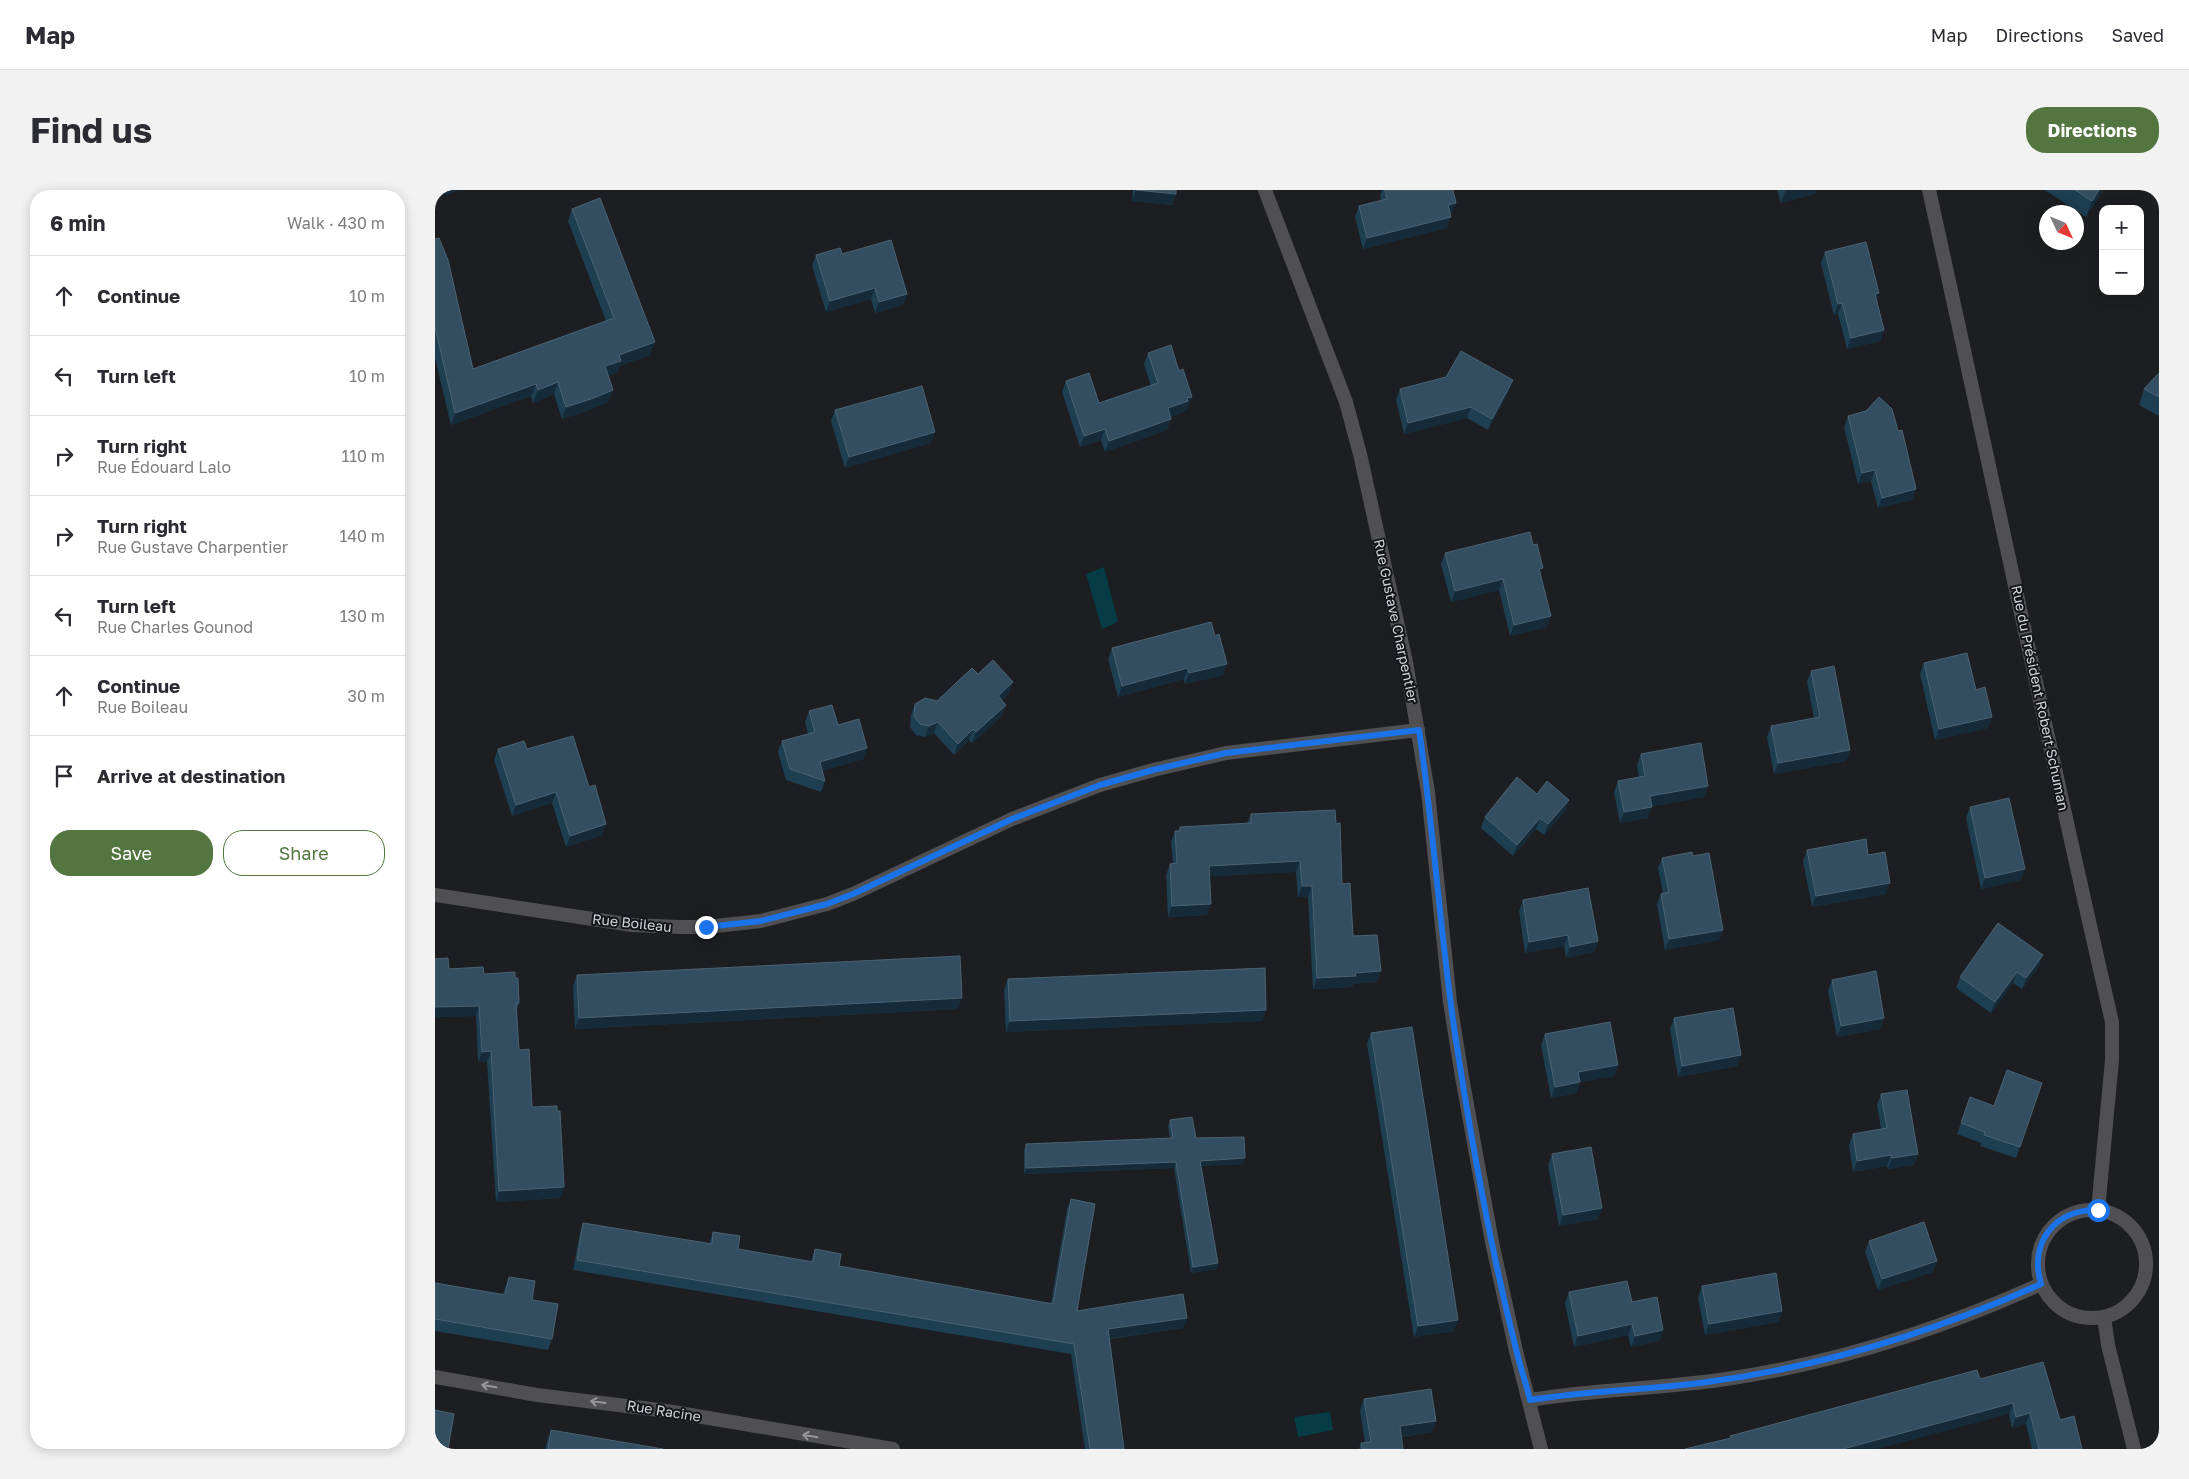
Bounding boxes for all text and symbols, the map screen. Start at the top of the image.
text: Map [25,20,75,49]
text: Map [1931,24,1967,46]
text: Directions [1995,24,2083,46]
text: Saved [2111,24,2164,46]
button: Directions [2026,107,2159,153]
text: Find us [30,109,152,151]
north arrow [2039,205,2084,250]
map controls [2099,205,2144,295]
button: + [2099,205,2144,250]
text: 6 min [50,210,105,236]
text: Walk · 430 m [287,213,385,233]
button: − [2099,250,2144,295]
icon: ahead [50,282,78,310]
text: Continue [97,284,180,307]
text: 10 m [349,286,385,306]
icon: left [50,362,78,390]
text: Turn left [97,364,176,387]
text: 10 m [349,366,385,386]
text: Turn right [97,434,187,457]
icon: right [50,442,78,470]
text: 110 m [341,446,385,466]
text: Rue Édouard Lalo [97,457,231,477]
text: Turn right [97,514,187,537]
icon: right [50,522,78,550]
text: 140 m [339,526,385,546]
text: Rue Gustave Charpentier [97,537,288,557]
street label: Rue Gustave Charpentier [1371,537,1422,705]
street label: Rue du Président Robert Schuman [2008,584,2073,812]
text: Turn left [97,594,176,617]
icon: left [50,602,78,630]
text: 130 m [340,606,385,626]
text: Rue Charles Gounod [97,617,253,637]
text: Continue [97,674,180,697]
icon: ahead [50,682,78,710]
text: 30 m [348,686,385,706]
text: Rue Boileau [97,697,188,717]
icon: arrive [50,762,78,790]
text: Arrive at destination [97,764,285,787]
button: Save [50,830,213,876]
button: Share [223,830,385,876]
street label: Rue Boileau [592,910,673,935]
route end [695,916,718,939]
route start [2087,1199,2110,1222]
one-way arrow [481,1381,497,1391]
one-way arrow [590,1396,606,1406]
street label: Rue Racine [626,1396,702,1425]
one-way arrow [803,1431,819,1441]

